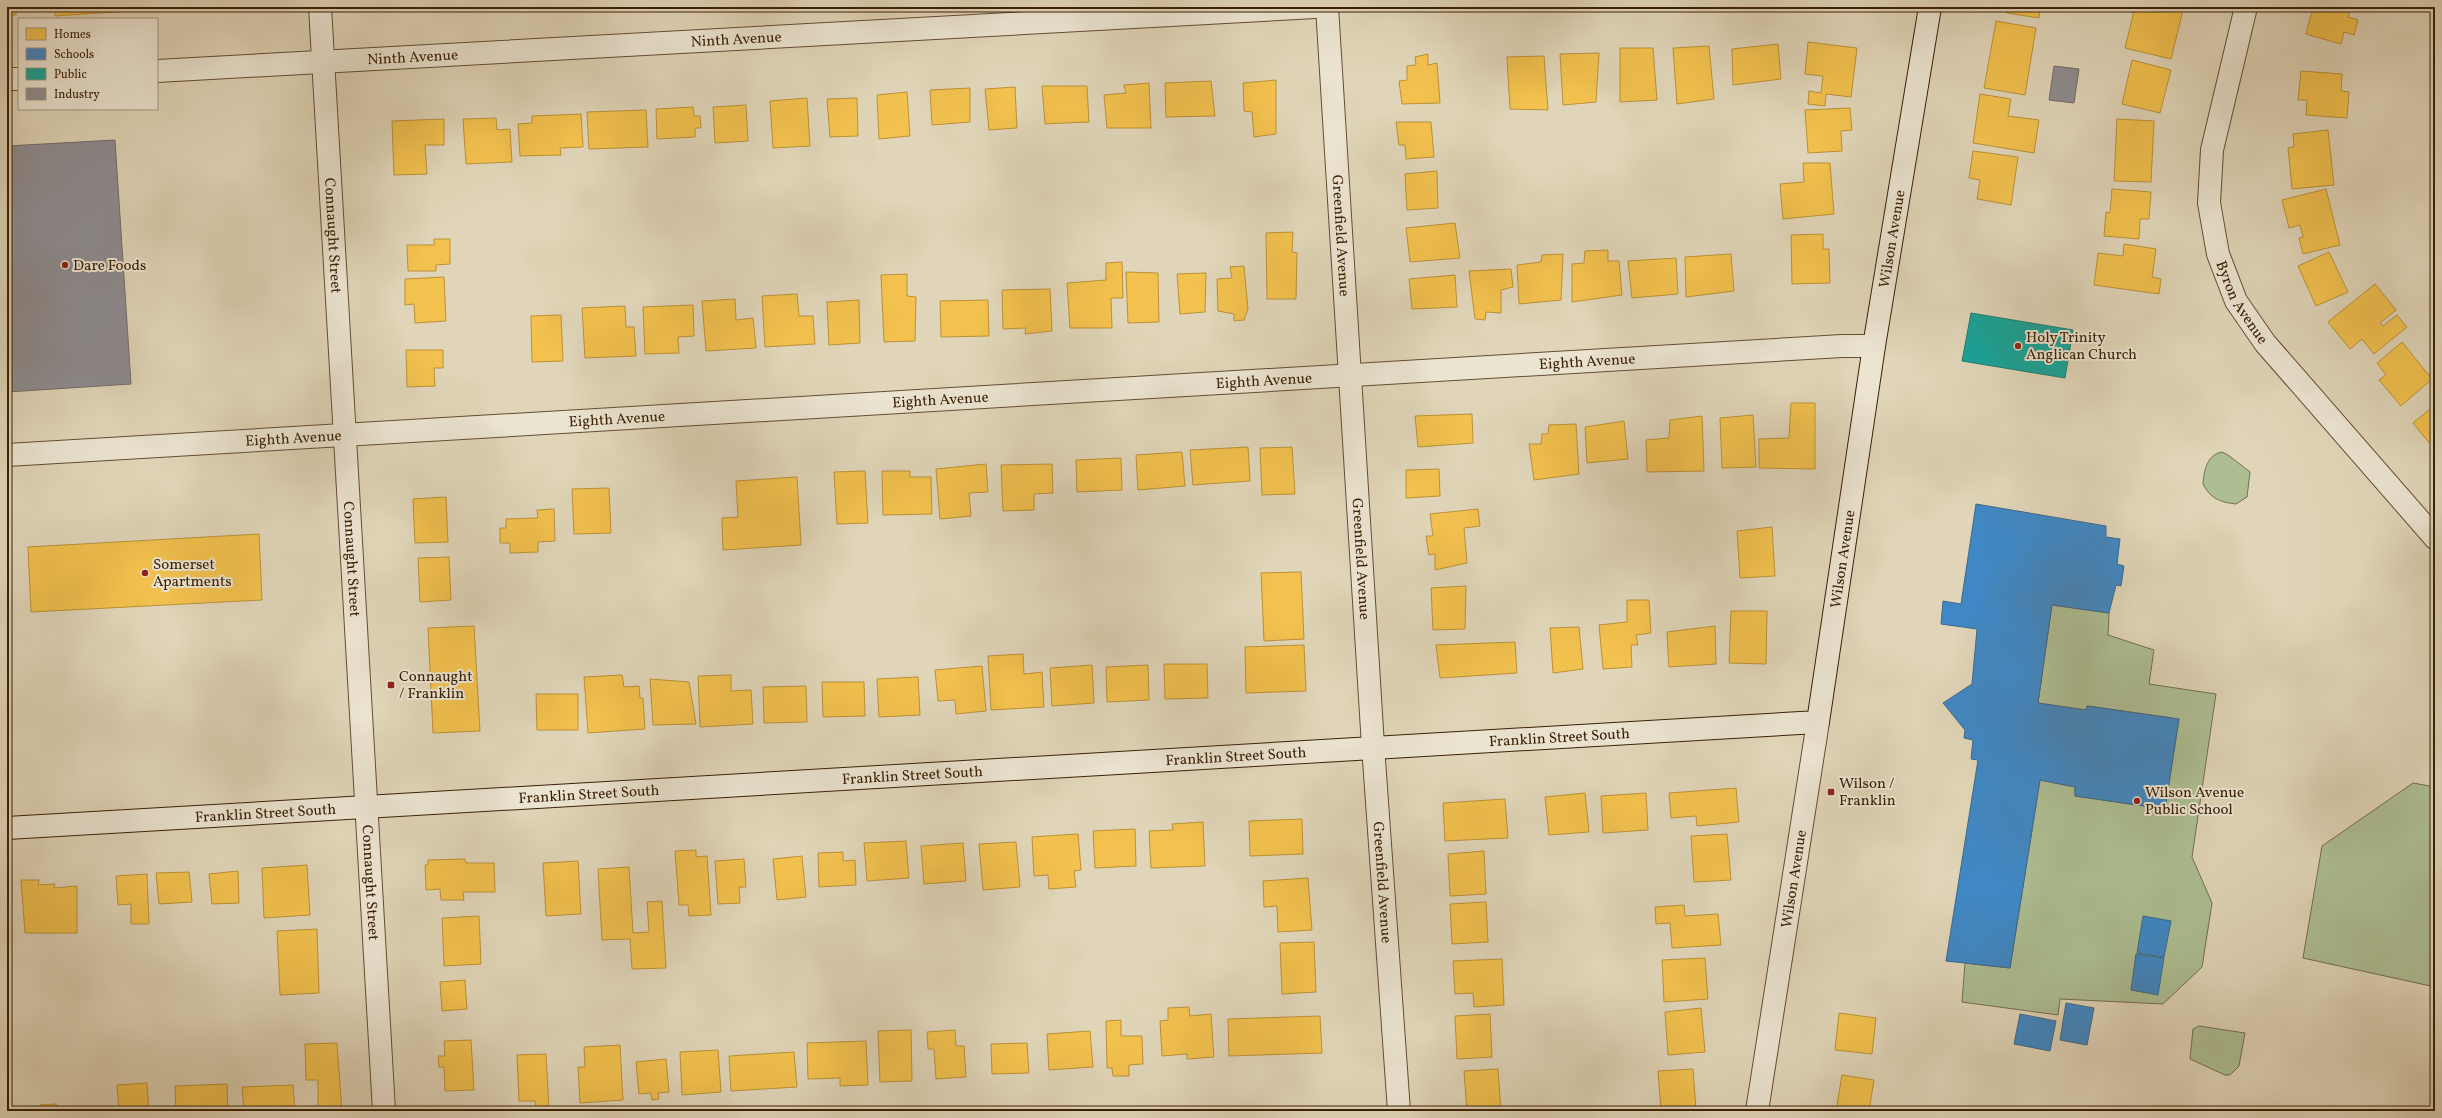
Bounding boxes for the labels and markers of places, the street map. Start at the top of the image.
place label: Dare Foods [73,256,146,277]
marker: Dare Foods [60,260,70,270]
place label: Holy Trinity Anglican Church [2026,328,2137,366]
marker: Holy Trinity Anglican Church [2013,341,2023,351]
place label: Somerset Apartments [153,555,232,593]
marker: Somerset Apartments [140,568,150,578]
place label: Connaught / Franklin [399,667,473,705]
marker: Connaught / Franklin [386,680,396,690]
place label: Wilson / Franklin [1839,774,1896,812]
place label: Wilson Avenue Public School [2145,783,2244,821]
marker: Wilson / Franklin [1826,787,1836,797]
marker: Wilson Avenue Public School [2132,796,2142,806]

